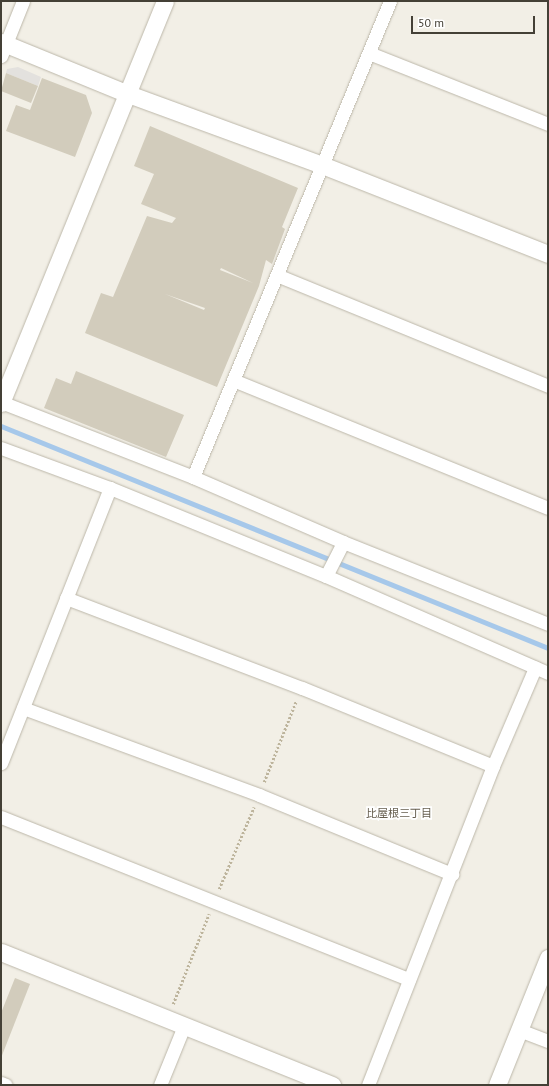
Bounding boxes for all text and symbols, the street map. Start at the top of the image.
scale bar [413,8,537,34]
text: 50 m [418,15,444,30]
district label: 比屋根三丁目 [366,806,432,820]

